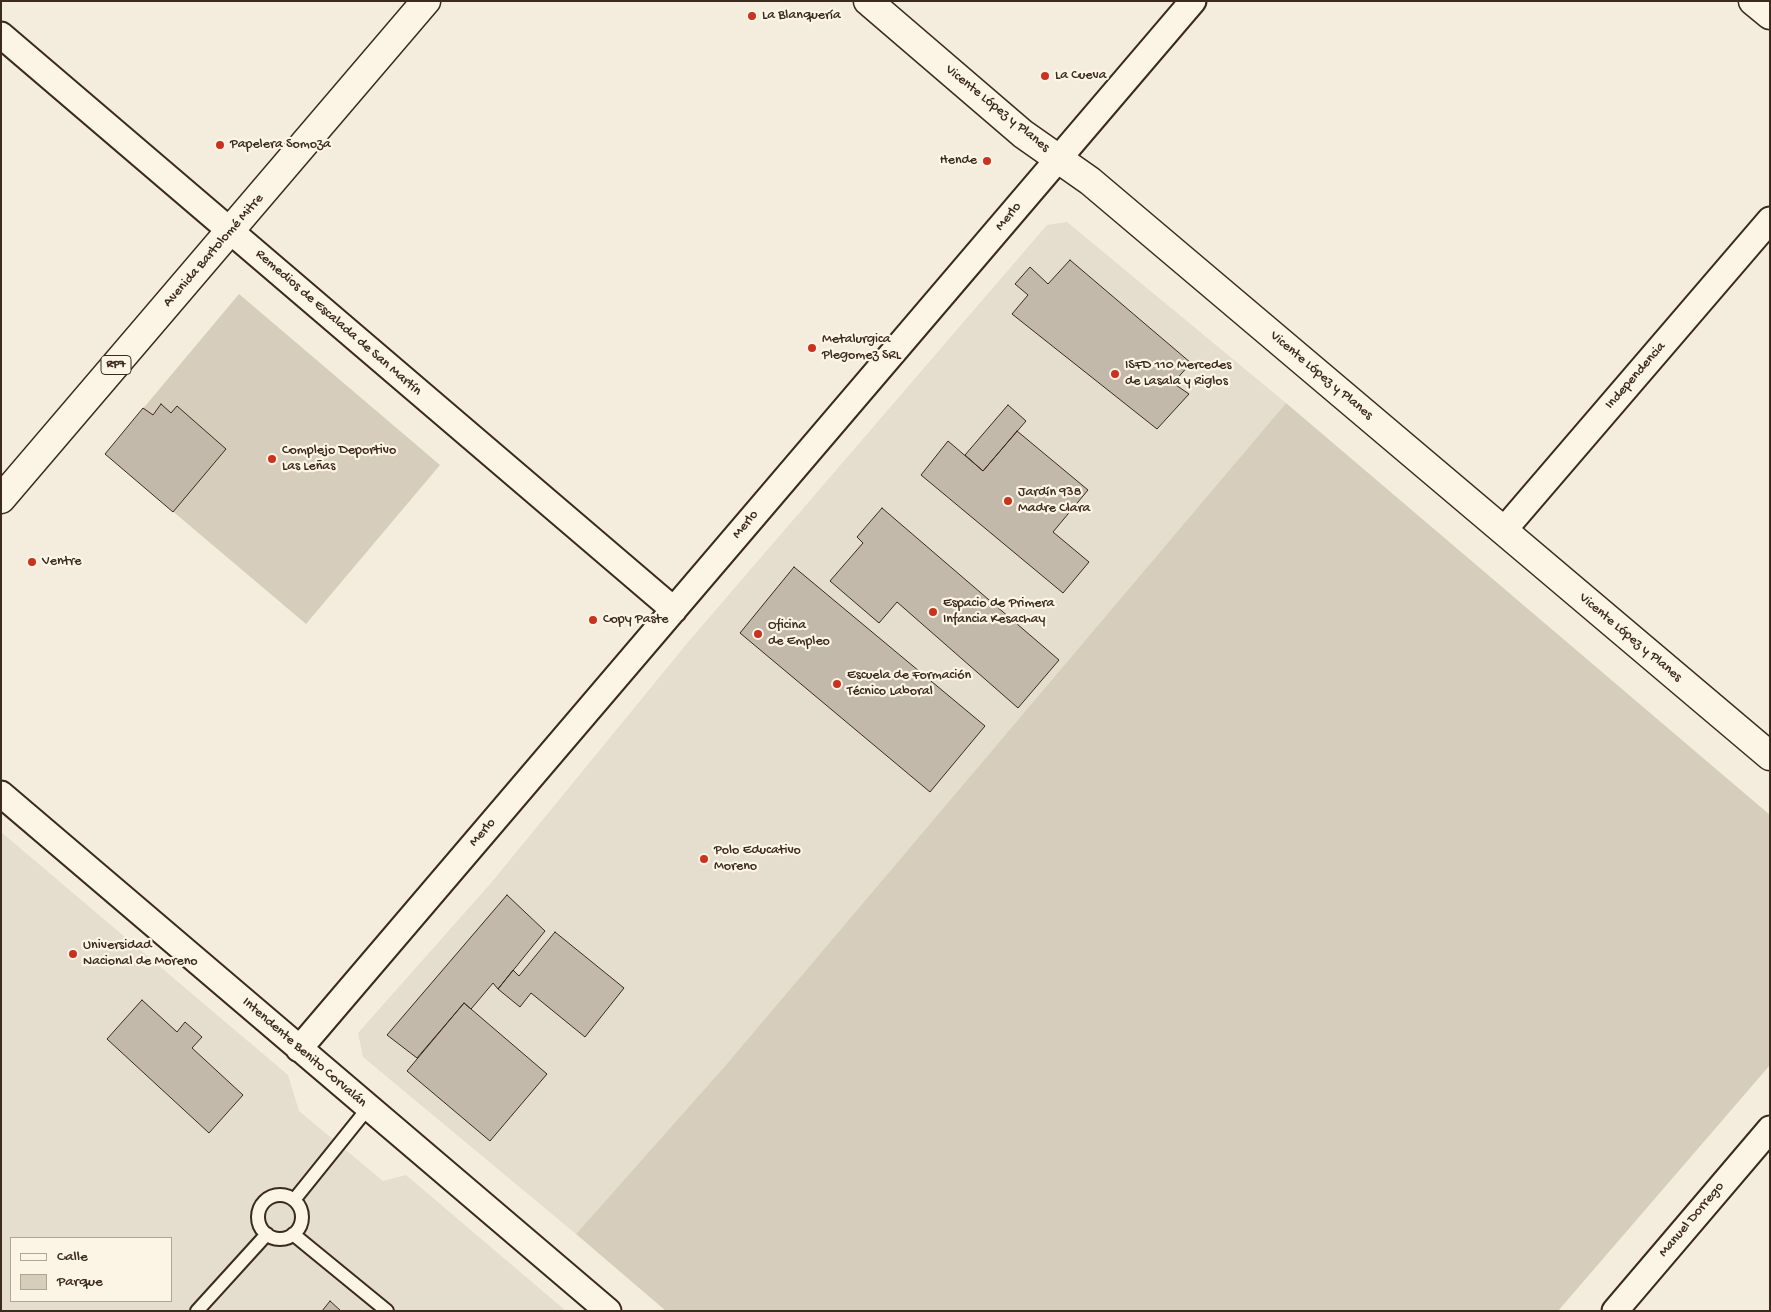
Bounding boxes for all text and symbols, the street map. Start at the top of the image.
place label: La Blanquería [762,8,841,24]
marker: La Blanquería [746,10,758,22]
street label: Vicente López y Planes [941,62,1053,156]
place label: La Cueva [1055,68,1107,84]
marker: La Cueva [1039,70,1051,82]
place label: Papelera Somoza [230,137,331,153]
marker: Papelera Somoza [214,139,226,151]
place label: Hende [940,153,977,169]
marker: Hende [981,155,993,167]
street label: Avenida Bartolomé Mitre [160,191,268,311]
street label: Merlo [992,199,1026,235]
street label: Remedios de Escalada de San Martín [251,246,425,400]
street label: Vicente López y Planes [1266,328,1376,424]
place label: Metalurgica Plegomez SRL [822,332,901,364]
street label: Independencia [1602,339,1670,413]
marker: Metalurgica Plegomez SRL [806,342,818,354]
road number: RP7 [101,356,131,374]
place label: ISFD 110 Mercedes de Lasala y Riglos [1125,358,1232,391]
marker: ISFD 110 Mercedes de Lasala y Riglos [1109,368,1121,380]
place label: Complejo Deportivo Las Leñas [282,443,396,476]
marker: Complejo Deportivo Las Leñas [266,453,278,465]
place label: Jardín 938 Madre Clara [1018,485,1090,518]
marker: Jardín 938 Madre Clara [1002,495,1014,507]
street label: Merlo [729,507,763,543]
place label: Ventre [42,554,82,570]
marker: Ventre [26,556,38,568]
street label: Vicente López y Planes [1575,590,1685,686]
place label: Espacio de Primera Infancia Kesachay [943,596,1054,628]
marker: Espacio de Primera Infancia Kesachay [927,606,939,618]
place label: Copy Paste [603,612,669,628]
marker: Copy Paste [587,614,599,626]
place label: Oficina de Empleo [768,618,830,650]
marker: Oficina de Empleo [752,628,764,640]
place label: Escuela de Formación Técnico Laboral [847,668,971,700]
marker: Escuela de Formación Técnico Laboral [831,678,843,690]
street label: Merlo [466,815,500,851]
place label: Polo Educativo Moreno [714,843,801,876]
marker: Polo Educativo Moreno [698,853,710,865]
place label: Universidad Nacional de Moreno [83,938,198,970]
marker: Universidad Nacional de Moreno [67,948,79,960]
street label: Intendente Benito Corvalán [238,994,370,1112]
street label: Manuel Dorrego [1656,1179,1728,1261]
legend [10,1237,172,1302]
text: Calle [57,1248,88,1266]
text: Parque [57,1273,103,1291]

